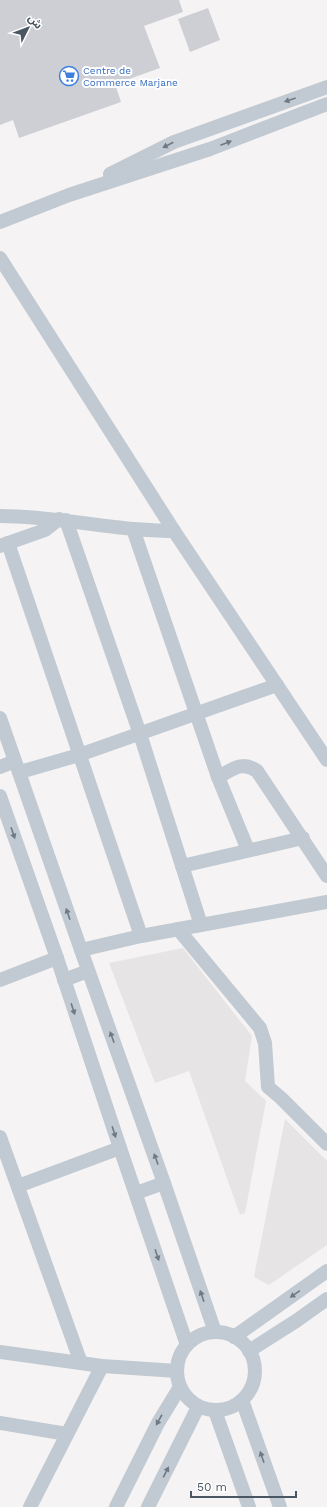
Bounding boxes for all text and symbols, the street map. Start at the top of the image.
north arrow [8,8,48,48]
text: ش [25,12,45,32]
supermarket icon: Centre de Commerce Marjane [58,65,80,87]
place label: Centre de Commerce Marjane [83,65,178,88]
one-way arrow [284,97,296,103]
one-way arrow [220,139,232,145]
one-way arrow [163,142,174,148]
one-way arrow [10,827,16,839]
one-way arrow [65,908,71,920]
one-way arrow [71,1003,77,1015]
one-way arrow [109,1031,115,1043]
one-way arrow [111,1127,117,1139]
one-way arrow [152,1153,158,1165]
one-way arrow [154,1249,160,1261]
one-way arrow [199,1289,205,1301]
one-way arrow [290,1290,300,1298]
one-way arrow [156,1414,163,1426]
one-way arrow [259,1451,265,1463]
one-way arrow [162,1466,169,1478]
scale bar [191,1473,296,1499]
text: 50 m [197,1480,227,1494]

